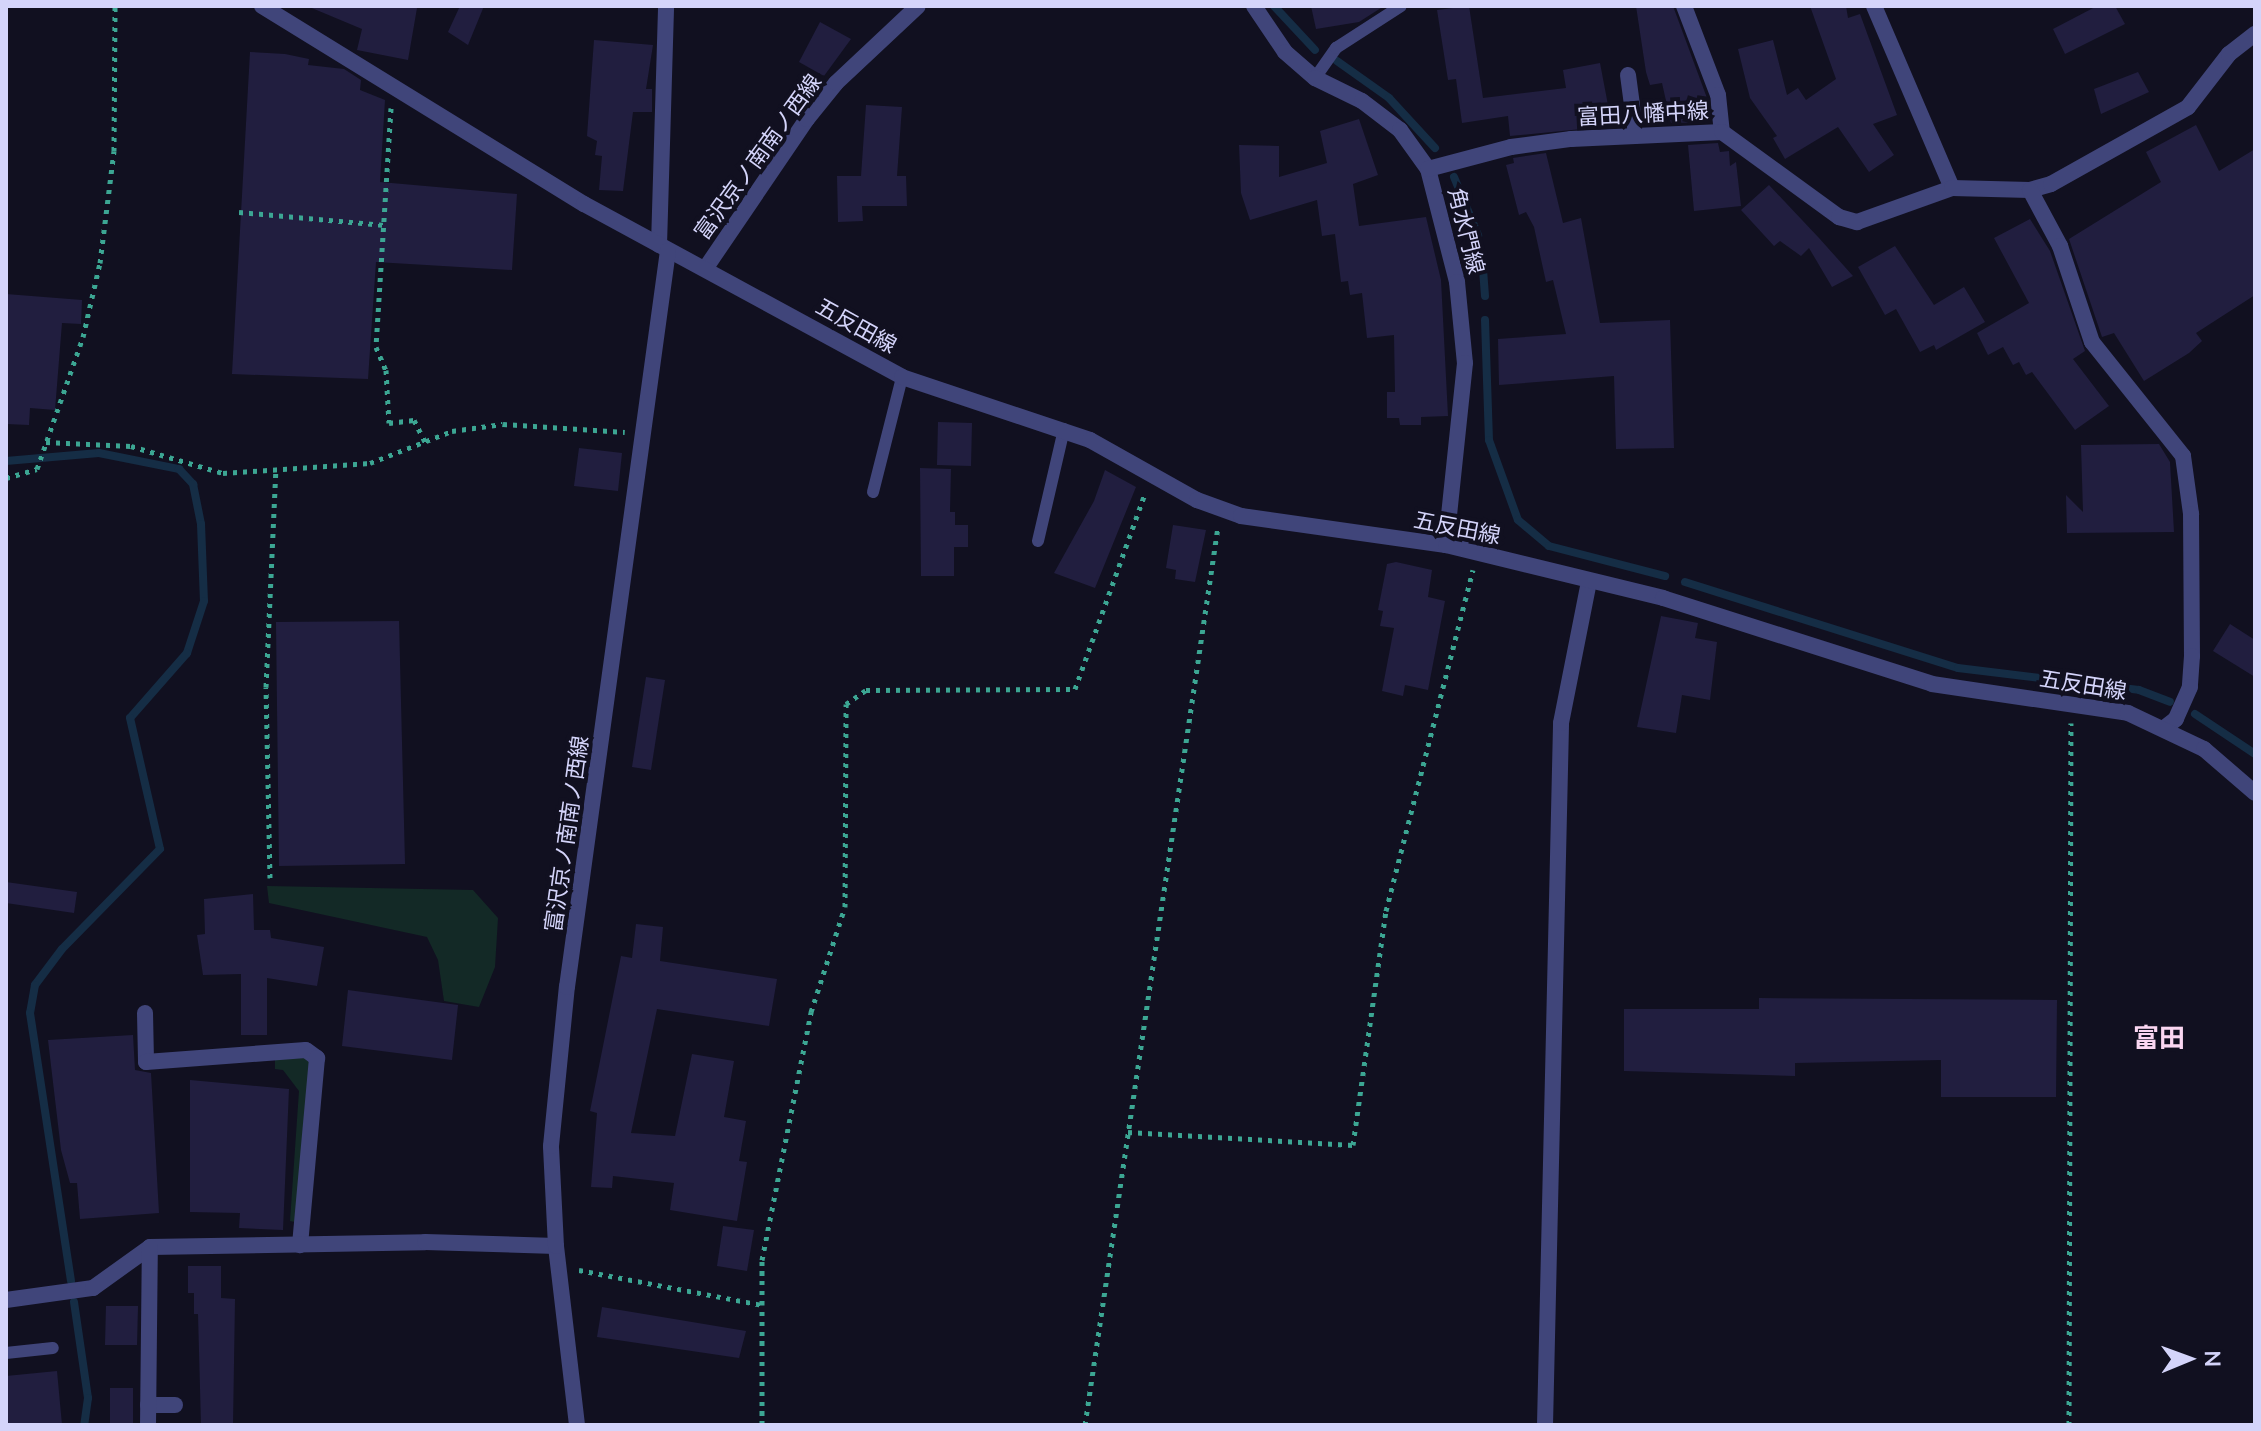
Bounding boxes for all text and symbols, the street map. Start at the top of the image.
street label: 富沢京ノ南南ノ西線 [689,69,827,245]
street label: 富田八幡中線 [1576,97,1710,131]
street label: 角水門線 [1443,185,1489,277]
street label: 五反田線 [811,293,901,359]
street label: 五反田線 [1411,507,1503,549]
street label: 五反田線 [2037,665,2129,705]
street label: 富沢京ノ南南ノ西線 [540,734,594,934]
district label: 富田 [2133,1022,2185,1054]
north arrow [2149,1319,2229,1399]
text: N [2199,1350,2227,1367]

